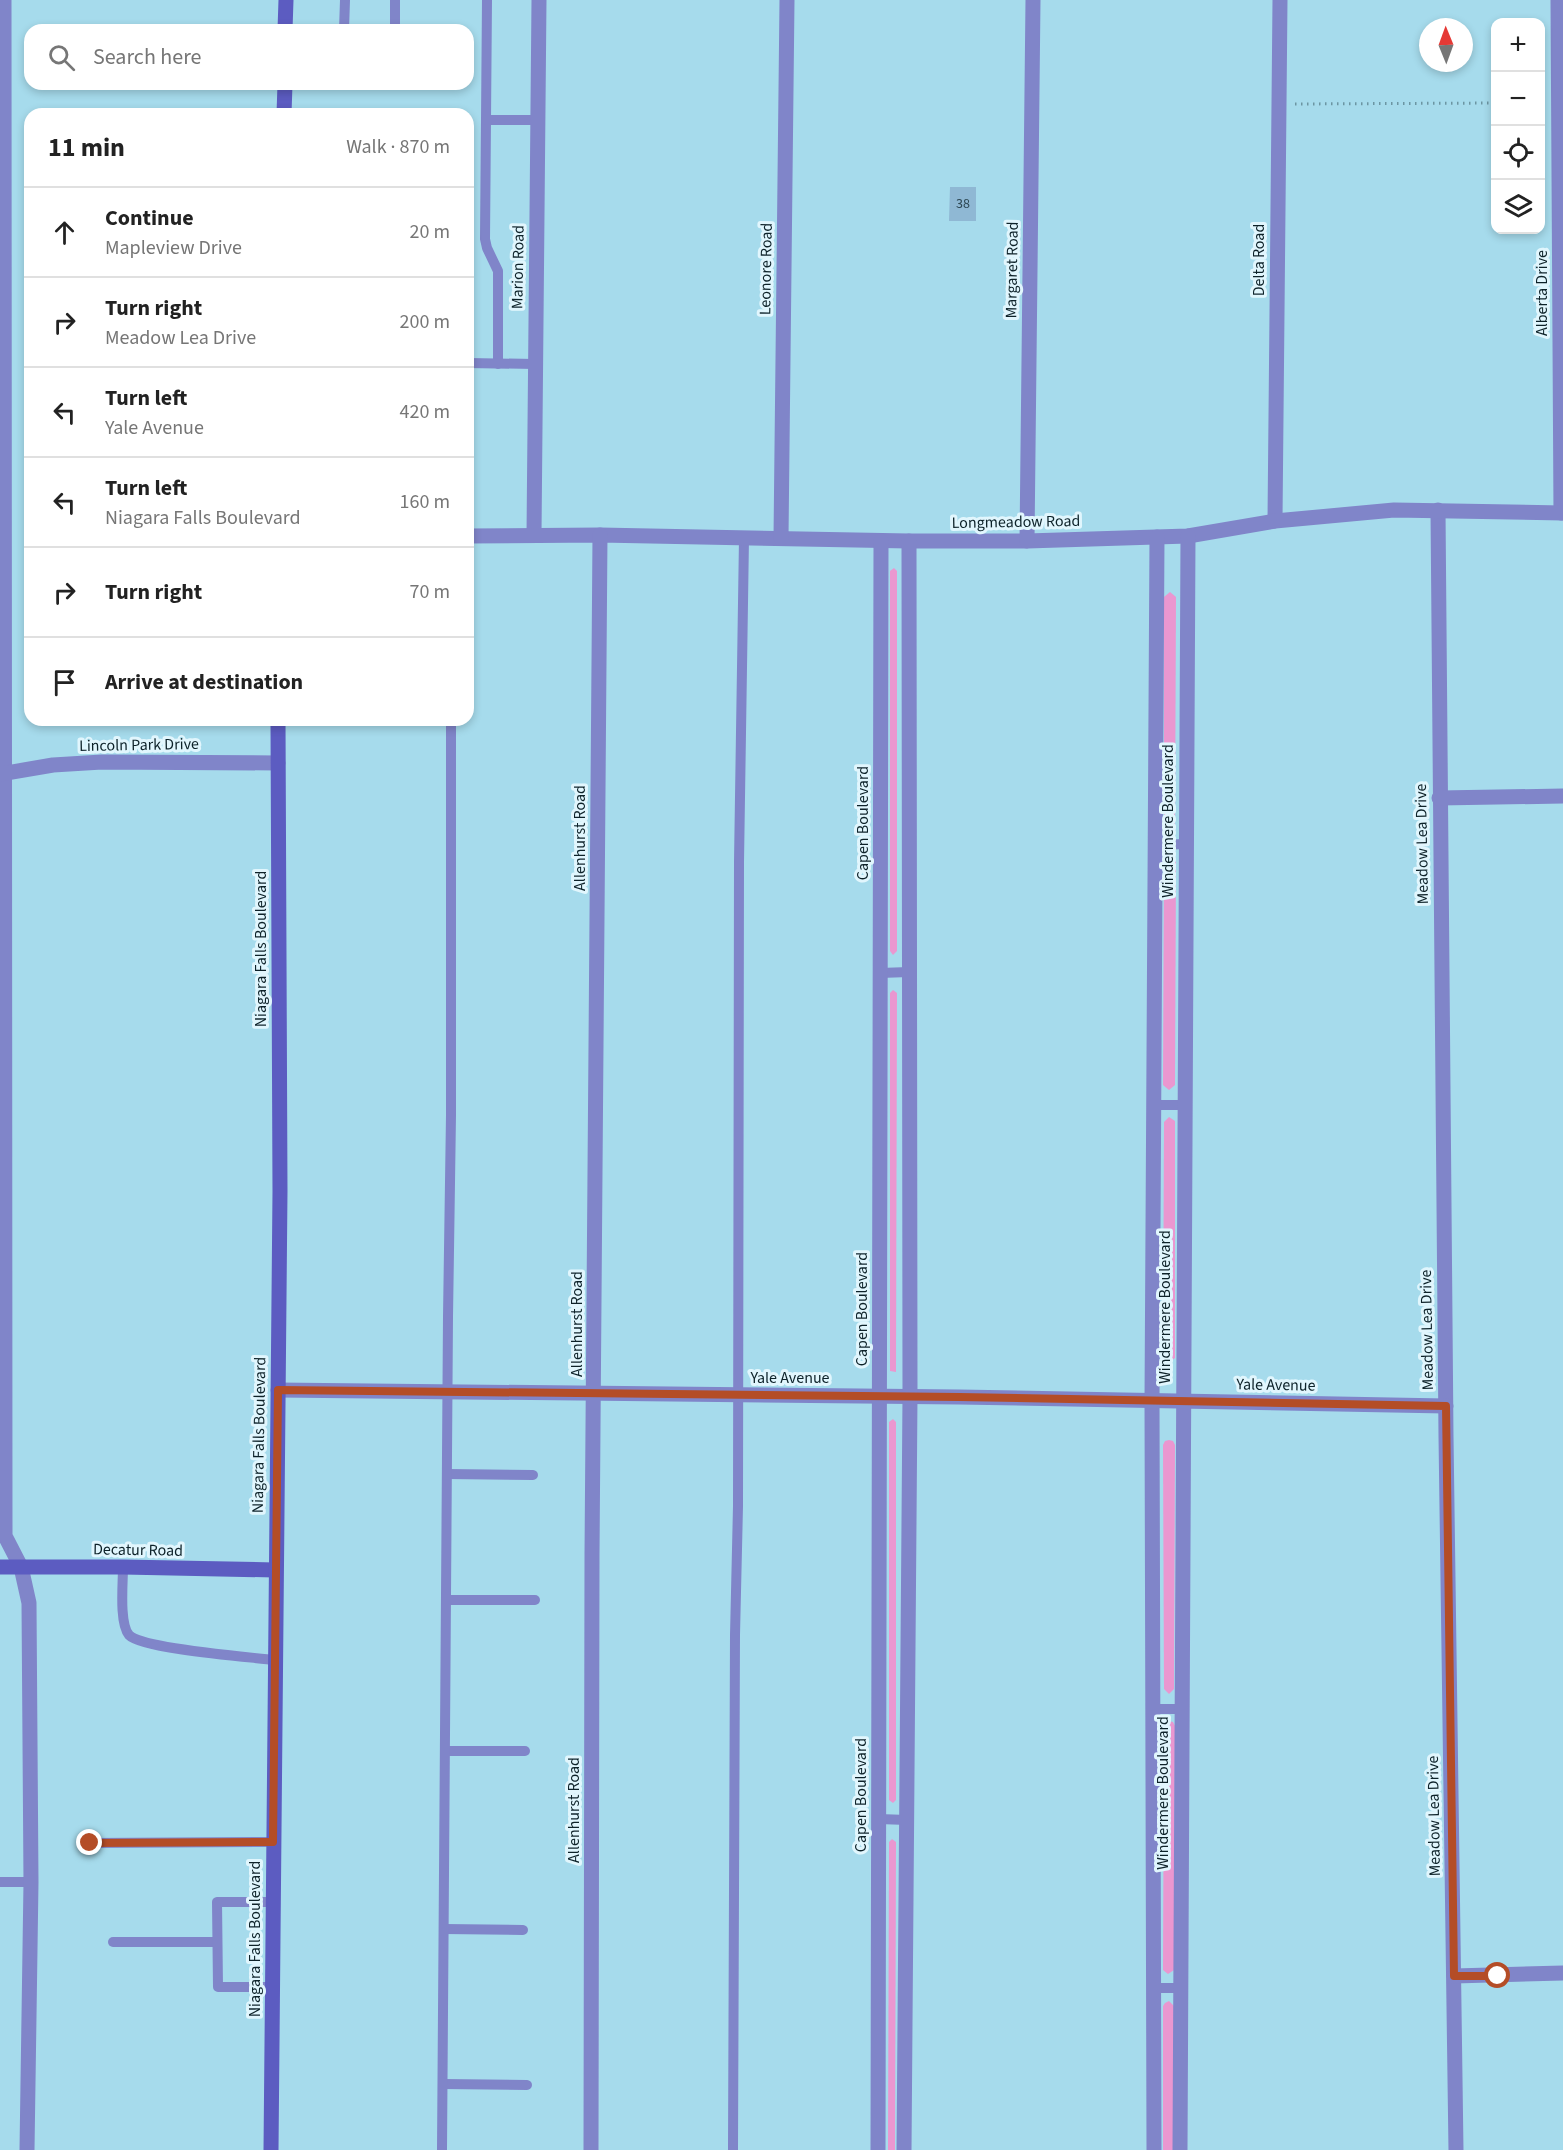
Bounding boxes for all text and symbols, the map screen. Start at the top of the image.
north arrow [1419,18,1473,72]
map controls [1491,18,1545,234]
button: + [1491,18,1545,72]
search box [24,24,474,90]
icon: search [45,41,78,74]
text: Search here [93,41,201,73]
button: − [1491,72,1545,126]
button: locate [1491,126,1545,180]
text: 11 min [48,129,125,166]
text: Walk · 870 m [346,133,450,161]
button: layers [1491,180,1545,234]
house number: 38 [956,194,970,214]
text: Continue [105,202,194,234]
icon: ahead [48,216,81,249]
text: 20 m [410,218,450,246]
street label: Margaret Road [1000,221,1024,319]
street label: Leonore Road [754,223,778,315]
street label: Delta Road [1248,224,1270,296]
street label: Marion Road [506,225,530,309]
text: Mapleview Drive [105,234,242,262]
street label: Alberta Drive [1531,250,1553,336]
text: Turn right [105,292,202,324]
icon: right [48,306,81,339]
text: 200 m [400,308,450,336]
text: Meadow Lea Drive [105,324,256,352]
text: Turn left [105,382,187,414]
icon: left [48,396,81,429]
text: 420 m [400,398,450,426]
text: Yale Avenue [105,414,204,442]
text: Turn left [105,472,187,504]
icon: left [48,486,81,519]
text: 160 m [400,488,450,516]
text: Niagara Falls Boulevard [105,504,301,532]
street label: Longmeadow Road [951,510,1081,534]
icon: right [48,576,81,609]
text: Turn right [105,576,202,608]
text: 70 m [410,578,450,606]
icon: arrive [48,666,81,699]
text: Arrive at destination [105,666,303,698]
street label: Lincoln Park Drive [79,733,199,757]
street label: Windermere Boulevard [1157,744,1179,898]
street label: Capen Boulevard [852,766,874,880]
street label: Meadow Lea Drive [1410,783,1434,905]
street label: Allenhurst Road [569,785,591,891]
street label: Niagara Falls Boulevard [250,871,272,1027]
street label: Windermere Boulevard [1154,1230,1176,1384]
street label: Capen Boulevard [851,1252,873,1366]
street label: Meadow Lea Drive [1415,1269,1439,1391]
street label: Allenhurst Road [566,1271,588,1377]
street label: Niagara Falls Boulevard [247,1357,271,1513]
street label: Yale Avenue [749,1367,830,1389]
street label: Yale Avenue [1235,1373,1316,1397]
street label: Decatur Road [93,1538,183,1562]
street label: Windermere Boulevard [1152,1716,1174,1870]
street label: Capen Boulevard [850,1738,872,1852]
street label: Meadow Lea Drive [1422,1755,1446,1877]
street label: Allenhurst Road [563,1757,585,1863]
route end [76,1829,102,1855]
street label: Niagara Falls Boulevard [244,1861,266,2017]
route start [1484,1962,1510,1988]

